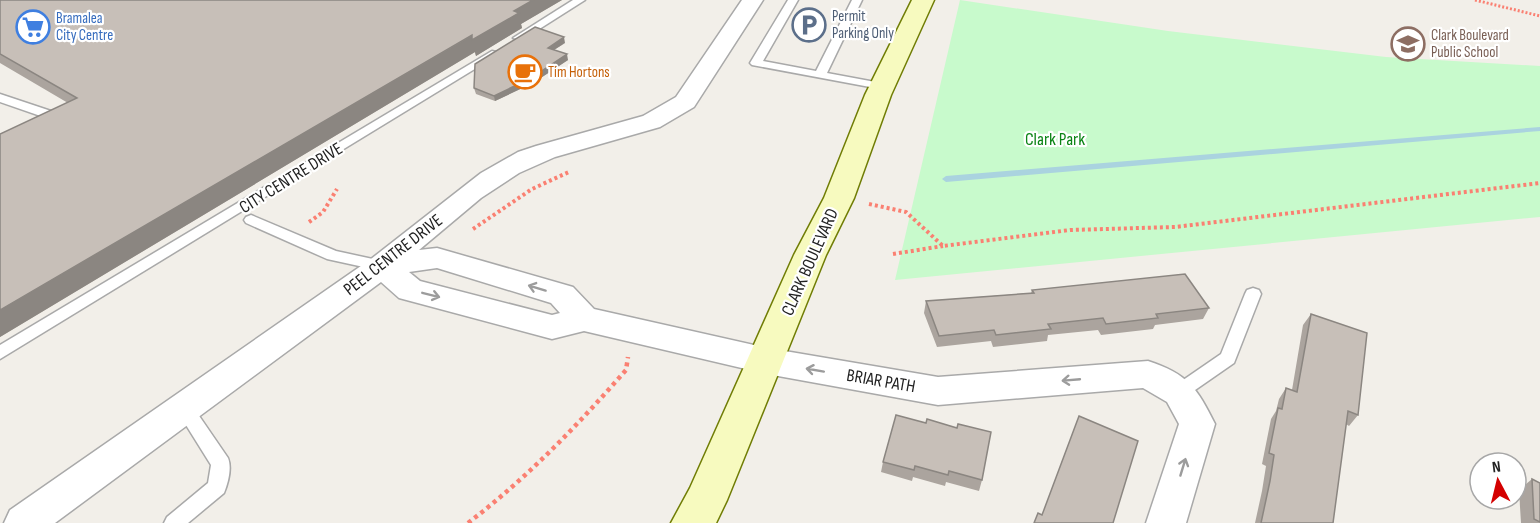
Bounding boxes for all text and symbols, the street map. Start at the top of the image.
parking icon: Permit Parking Only [791,7,827,43]
place label: Permit Parking Only [832,7,894,43]
supermarket icon: Bramalea City Centre [15,9,51,45]
place label: Bramalea City Centre [56,9,113,45]
school or university icon: Clark Boulevard Public School [1390,26,1426,62]
place label: Clark Boulevard Public School [1431,26,1509,62]
cafe icon: Tim Hortons [507,54,543,90]
place label: Tim Hortons [548,63,610,82]
park label: Clark Park [1025,129,1085,150]
street label: CITY CENTRE DRIVE [236,138,346,218]
street label: CLARK BOULEVARD [777,205,843,319]
street label: PEEL CENTRE DRIVE [339,210,447,300]
one-way arrow [528,282,547,293]
one-way arrow [421,290,440,302]
one-way arrow [806,364,825,375]
street label: BRIAR PATH [845,365,917,397]
one-way arrow [1061,375,1081,386]
north arrow [1468,451,1528,511]
one-way arrow [1178,458,1189,477]
text: N [1491,458,1502,478]

